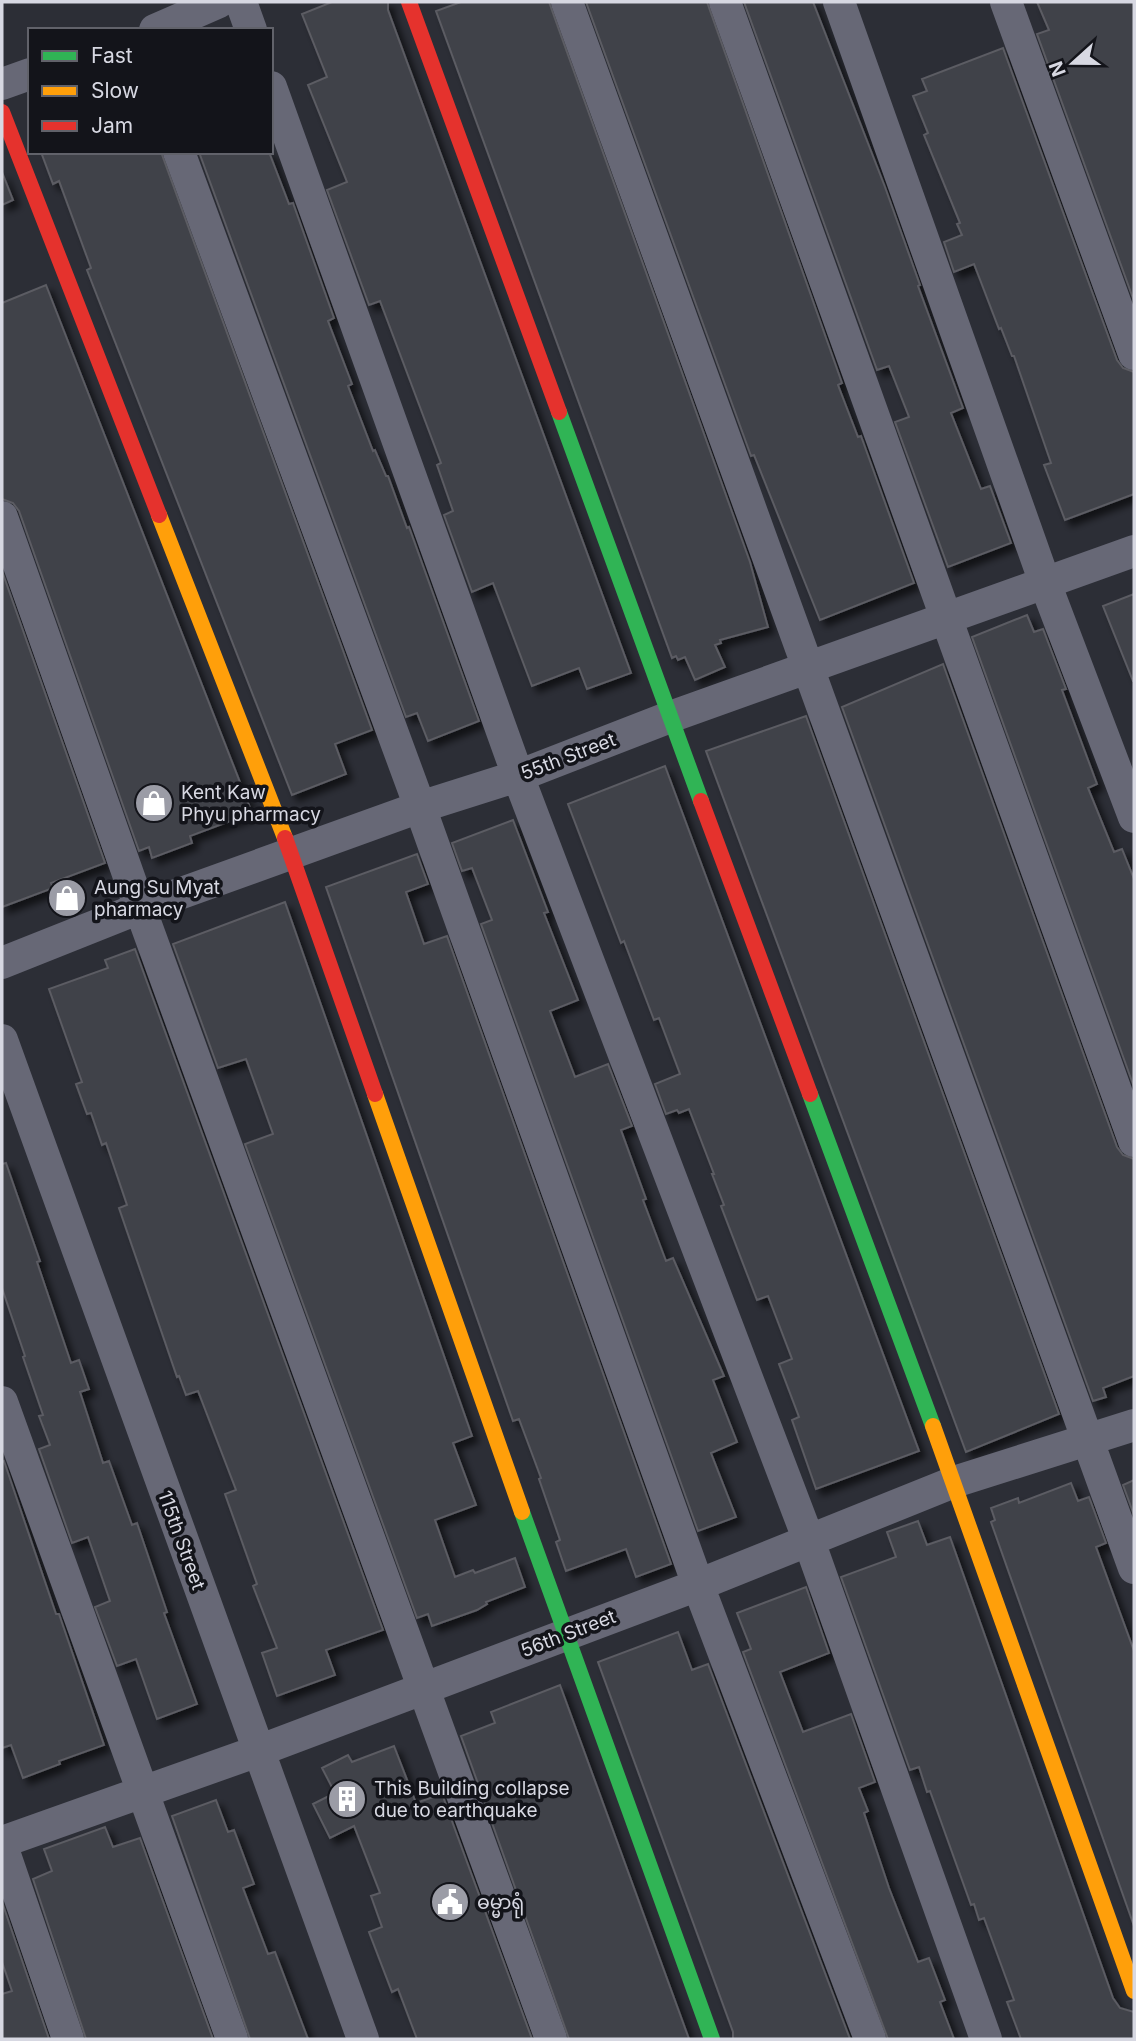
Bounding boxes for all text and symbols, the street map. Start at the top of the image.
legend [28,28,273,154]
north arrow [1038,28,1108,98]
text: Fast [91,43,133,68]
text: N [1044,58,1071,80]
text: Slow [91,78,139,103]
text: Jam [91,113,133,138]
street label: 55th Street [518,728,619,785]
place label: Kent Kaw Phyu pharmacy [181,781,321,826]
shop icon: Kent Kaw Phyu pharmacy [133,782,175,824]
place label: Aung Su Myat pharmacy [94,876,220,921]
shop icon: Aung Su Myat pharmacy [46,877,88,919]
street label: 115th Street [153,1488,210,1593]
street label: 56th Street [517,1605,619,1662]
place label: This Building collapse due to earthquake [374,1777,570,1822]
building icon: This Building collapse due to earthquake [326,1778,368,1820]
public building icon: ဓမ္မာရုံ [429,1881,471,1923]
place label: ဓမ္မာရုံ [477,1891,524,1919]

